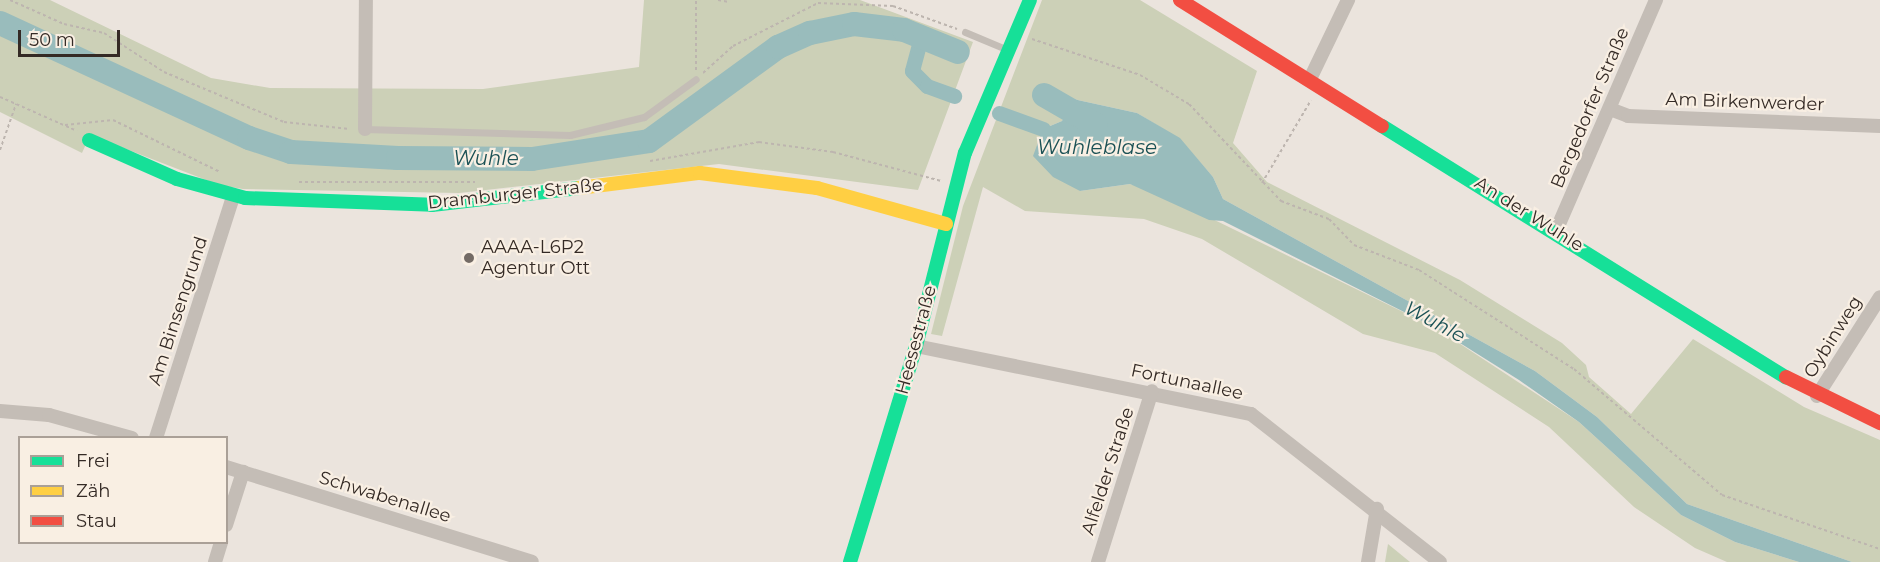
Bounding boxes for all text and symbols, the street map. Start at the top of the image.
scale bar [21,18,123,56]
street label: Bergedorfer Straße [1546,24,1634,192]
text: 50 m [29,29,75,51]
street label: Am Birkenwerder [1665,88,1825,116]
water label: Wuhleblase [1037,135,1157,159]
water label: Wuhle [453,146,519,170]
street label: An der Wuhle [1471,172,1587,256]
street label: Dramburger Straße [426,174,604,214]
street label: Am Binsengrund [144,234,212,388]
place label: AAAA-L6P2 Agentur Ott [481,237,590,280]
marker: AAAA-L6P2 Agentur Ott [462,251,476,265]
street label: Heesestraße [891,283,941,397]
street label: Oybinweg [1799,292,1867,382]
water label: Wuhle [1400,296,1470,348]
street label: Fortunaallee [1129,360,1245,404]
street label: Alfelder Straße [1077,405,1139,537]
legend [18,436,228,544]
text: Frei [76,450,110,472]
street label: Schwabenallee [317,467,453,527]
text: Zäh [76,480,111,502]
text: Stau [76,510,117,532]

